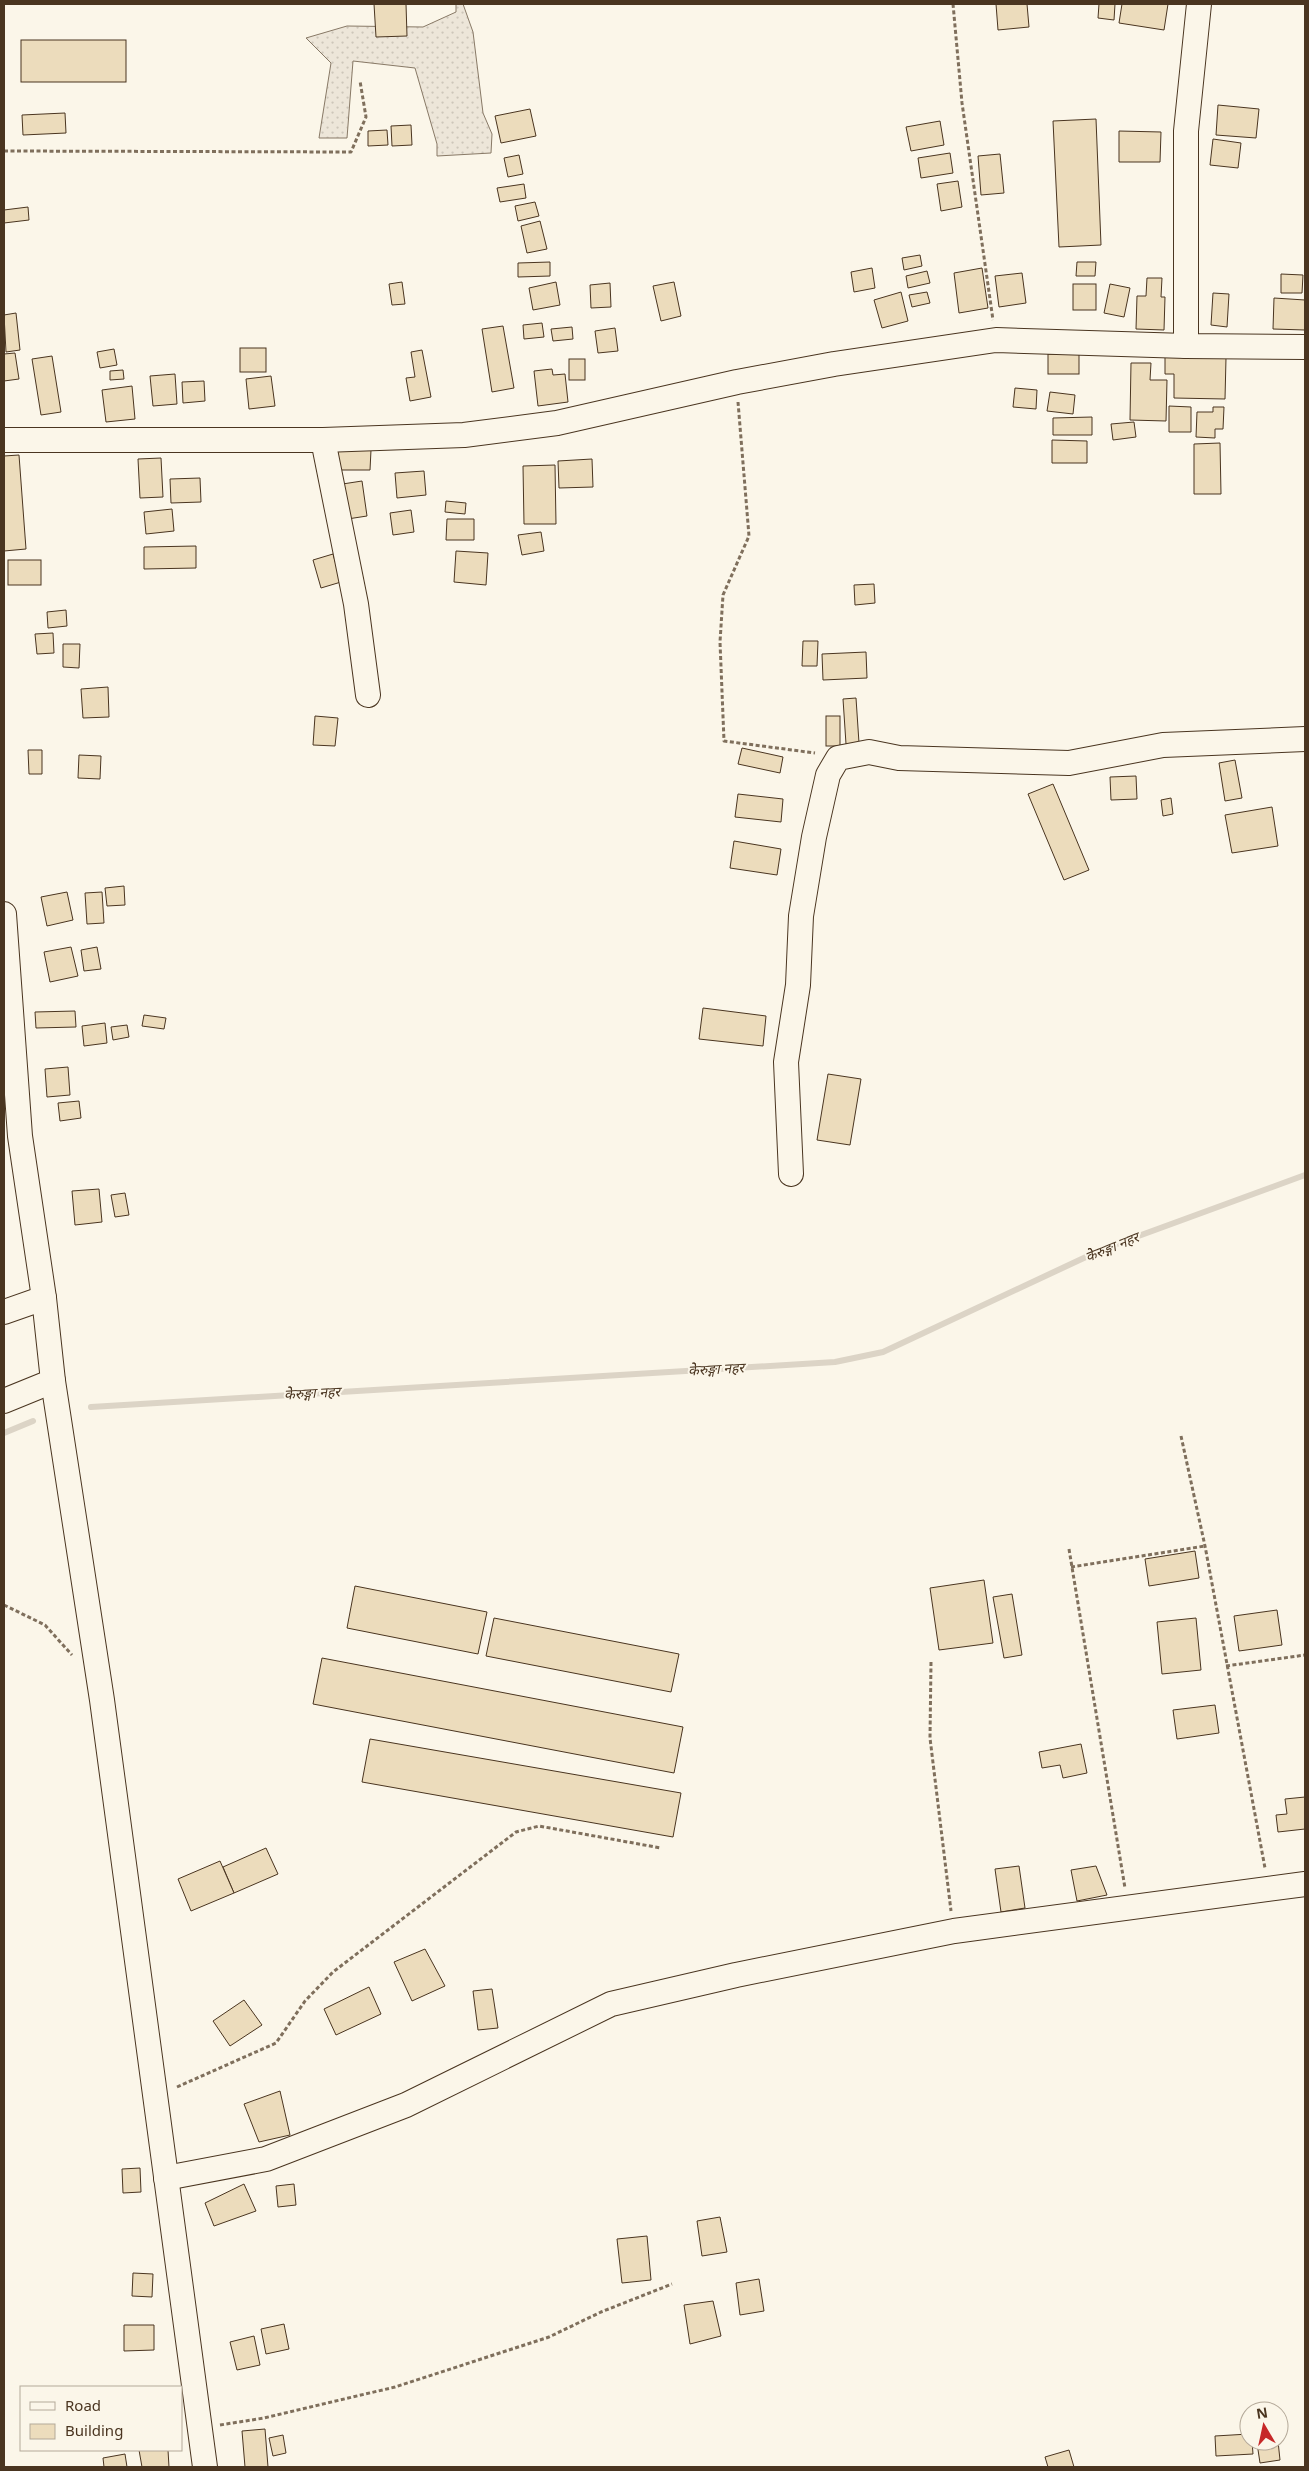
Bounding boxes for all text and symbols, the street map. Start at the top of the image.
water label: केेरुङ्गा नहर [1083,1228,1145,1268]
water label: केेरुङ्गा नहर [688,1359,748,1381]
water label: केेरुङ्गा नहर [284,1383,344,1405]
legend [20,2386,182,2451]
text: Road [65,2398,101,2417]
north arrow [1239,2401,1289,2451]
text: N [1255,2404,1269,2425]
text: Building [65,2423,123,2442]

